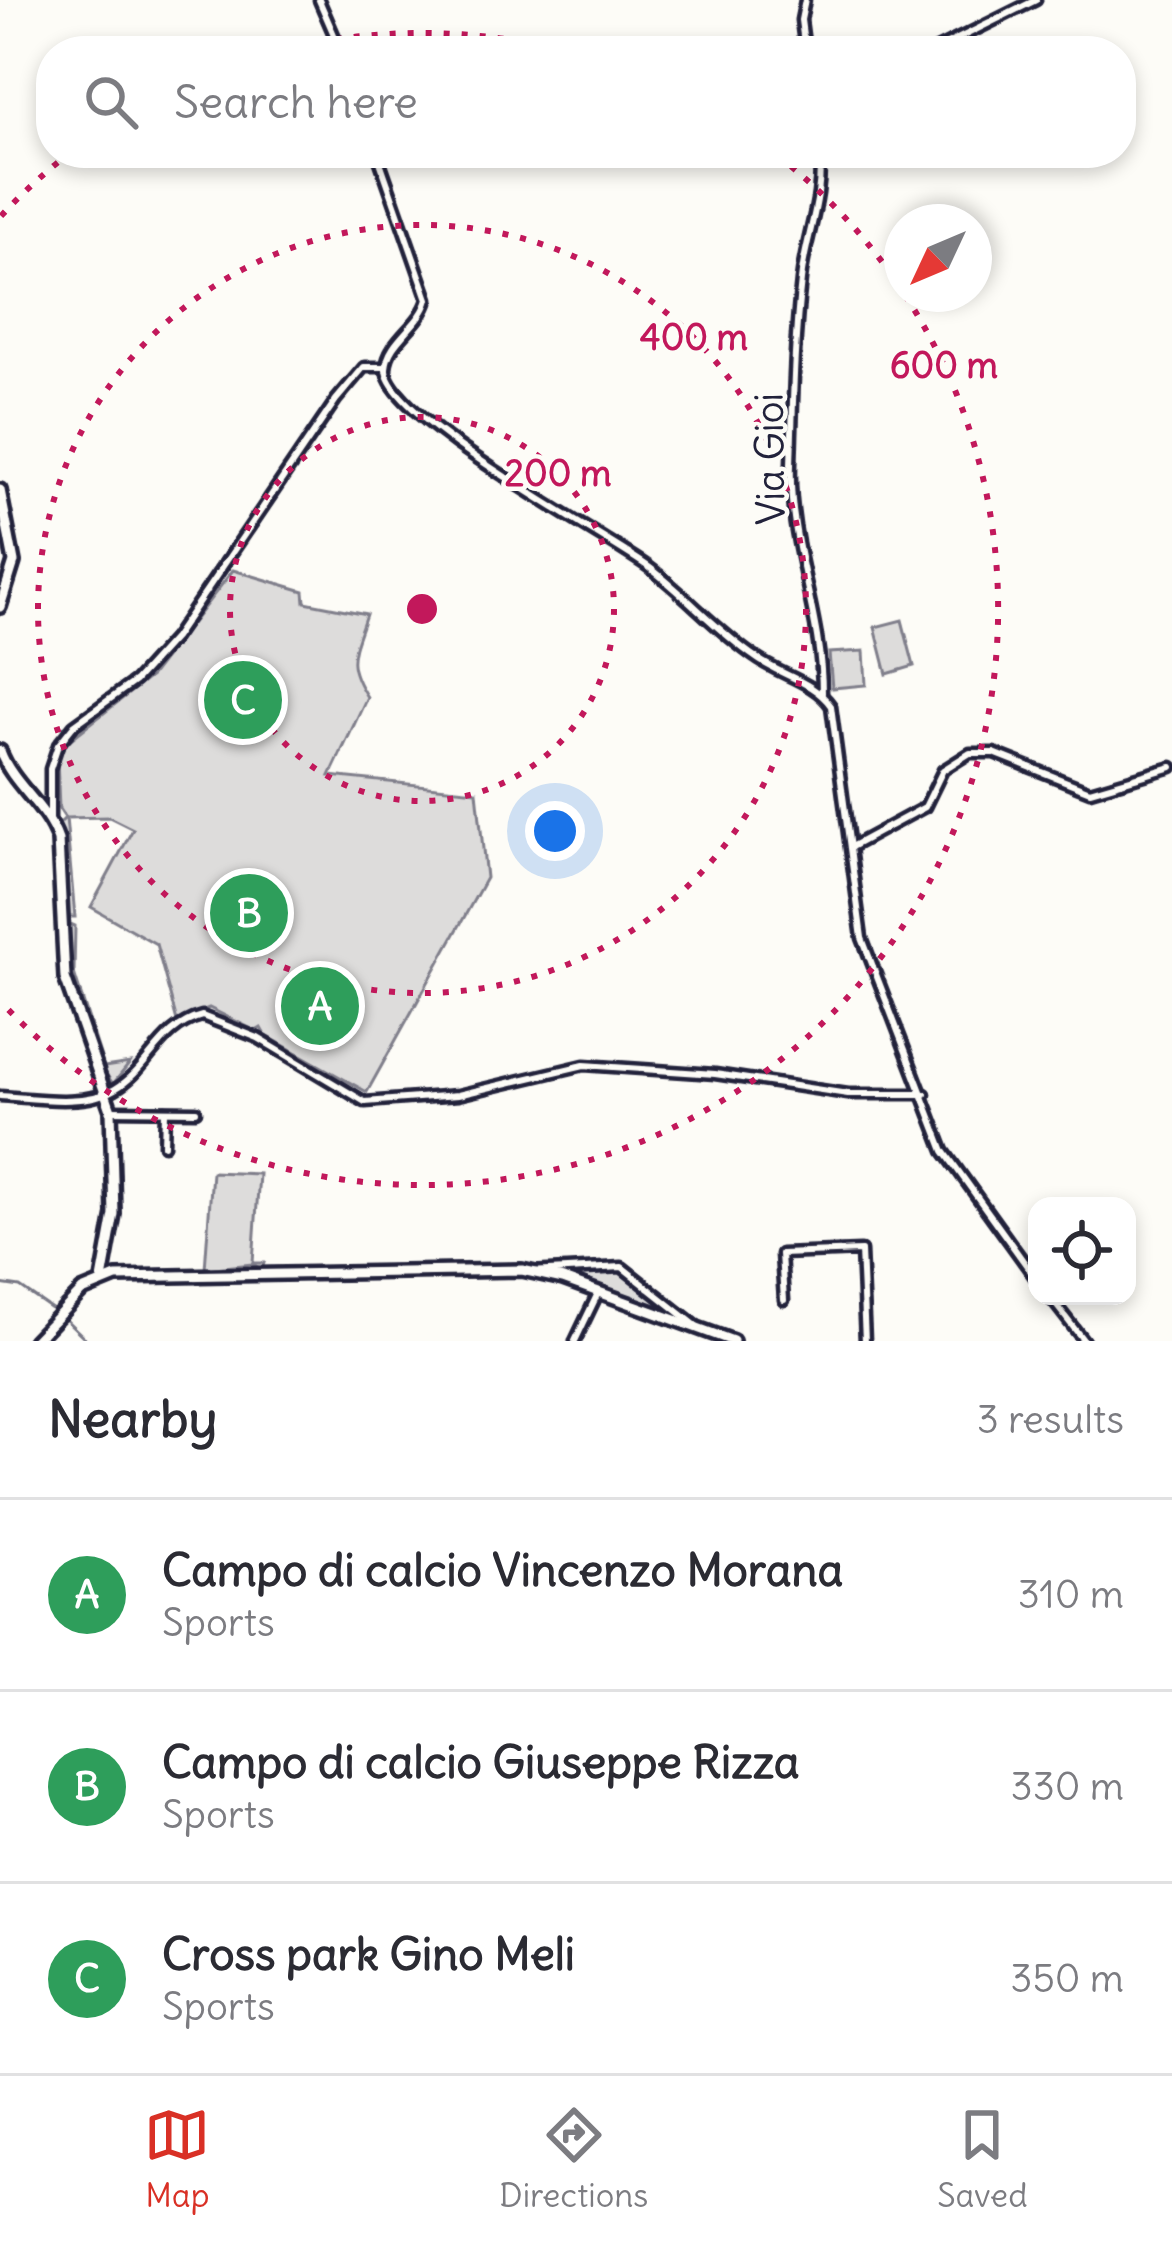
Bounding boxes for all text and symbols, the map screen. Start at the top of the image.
search box [36,36,1136,168]
icon: search [78,69,144,135]
text: Search here [174,74,418,130]
north arrow [884,204,992,312]
text: 400 m [640,315,748,360]
text: 600 m [890,343,998,388]
street label: Via Gioi [744,392,796,526]
text: 200 m [504,451,612,496]
centre of rings [401,588,443,630]
pin: C [204,655,282,745]
your location [525,801,585,861]
pin: B [210,868,288,958]
pin: A [281,961,359,1051]
map controls [1028,1197,1136,1305]
button: locate [1028,1197,1136,1305]
text: Nearby [48,1387,217,1451]
text: 3 results [977,1395,1124,1444]
text: Campo di calcio Vincenzo Morana [162,1542,843,1598]
text: A [74,1570,100,1619]
text: 310 m [1018,1570,1124,1619]
text: Sports [162,1598,275,1647]
text: Campo di calcio Giuseppe Rizza [162,1734,800,1790]
text: B [74,1762,100,1811]
text: 330 m [1011,1762,1124,1811]
text: Sports [162,1790,275,1839]
text: Cross park Gino Meli [162,1926,575,1982]
text: C [74,1954,100,2003]
text: 350 m [1010,1954,1124,2003]
text: Sports [162,1982,275,2031]
tab: Map [144,2102,210,2216]
tab: Directions [499,2102,648,2216]
tab: Saved [937,2102,1028,2216]

